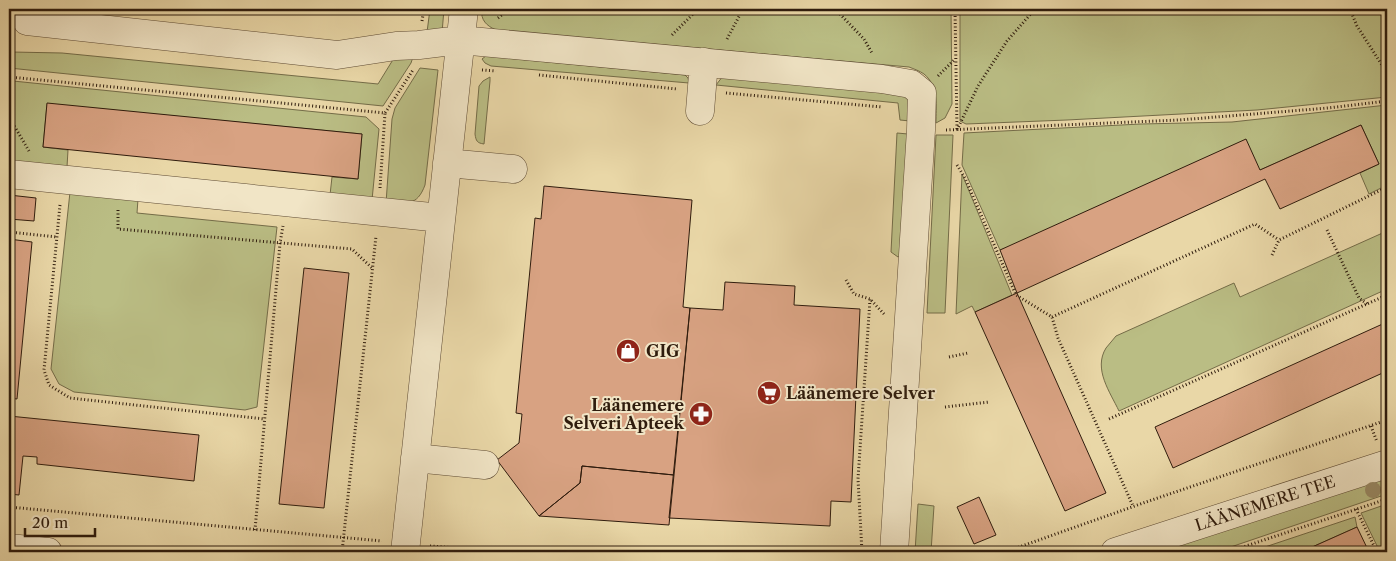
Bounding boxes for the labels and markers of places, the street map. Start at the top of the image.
shop icon: GIG [615,338,641,364]
place label: GIG [646,341,680,361]
supermarket icon: Läänemere Selver [756,380,782,406]
place label: Läänemere Selver [786,383,935,403]
place label: Läänemere Selveri Apteek [564,395,684,433]
pharmacy icon: Läänemere Selveri Apteek [688,401,714,427]

